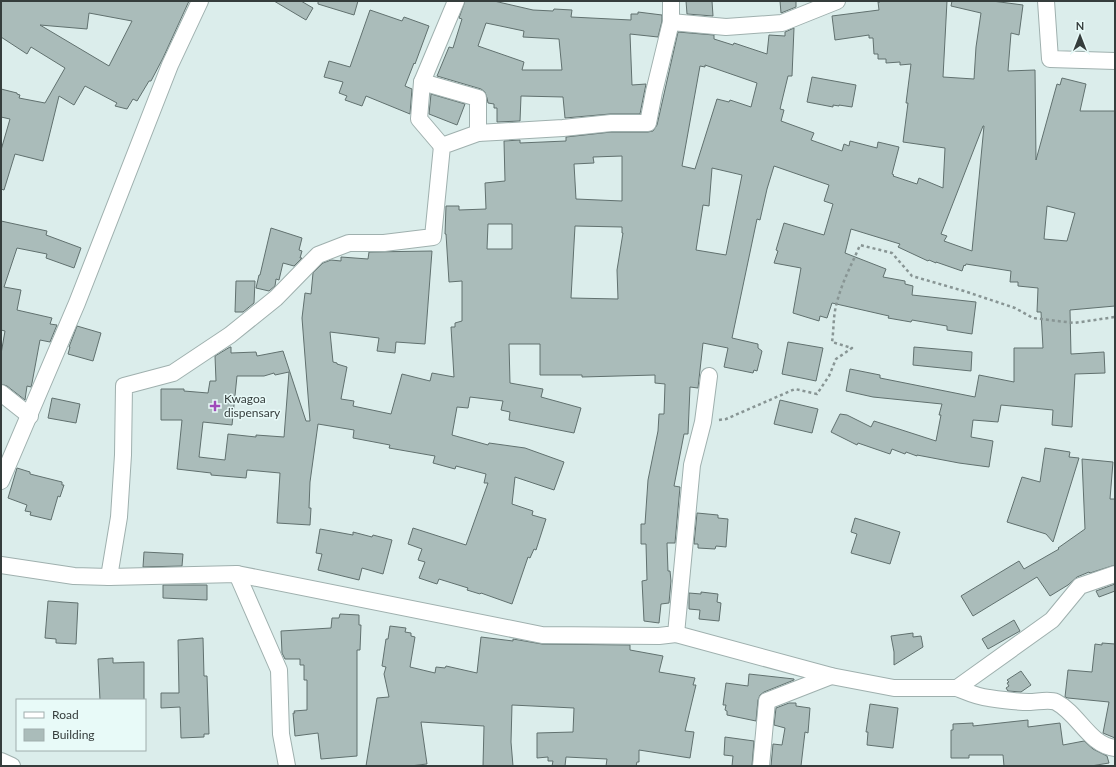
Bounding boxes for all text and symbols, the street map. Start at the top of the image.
north arrow [1060,16,1100,56]
text: N [1076,19,1084,32]
place label: Kwagoa dispensary [224,391,281,420]
marker: Kwagoa dispensary [209,400,221,412]
legend [16,699,146,751]
text: Road [52,707,79,722]
text: Building [52,727,95,742]

